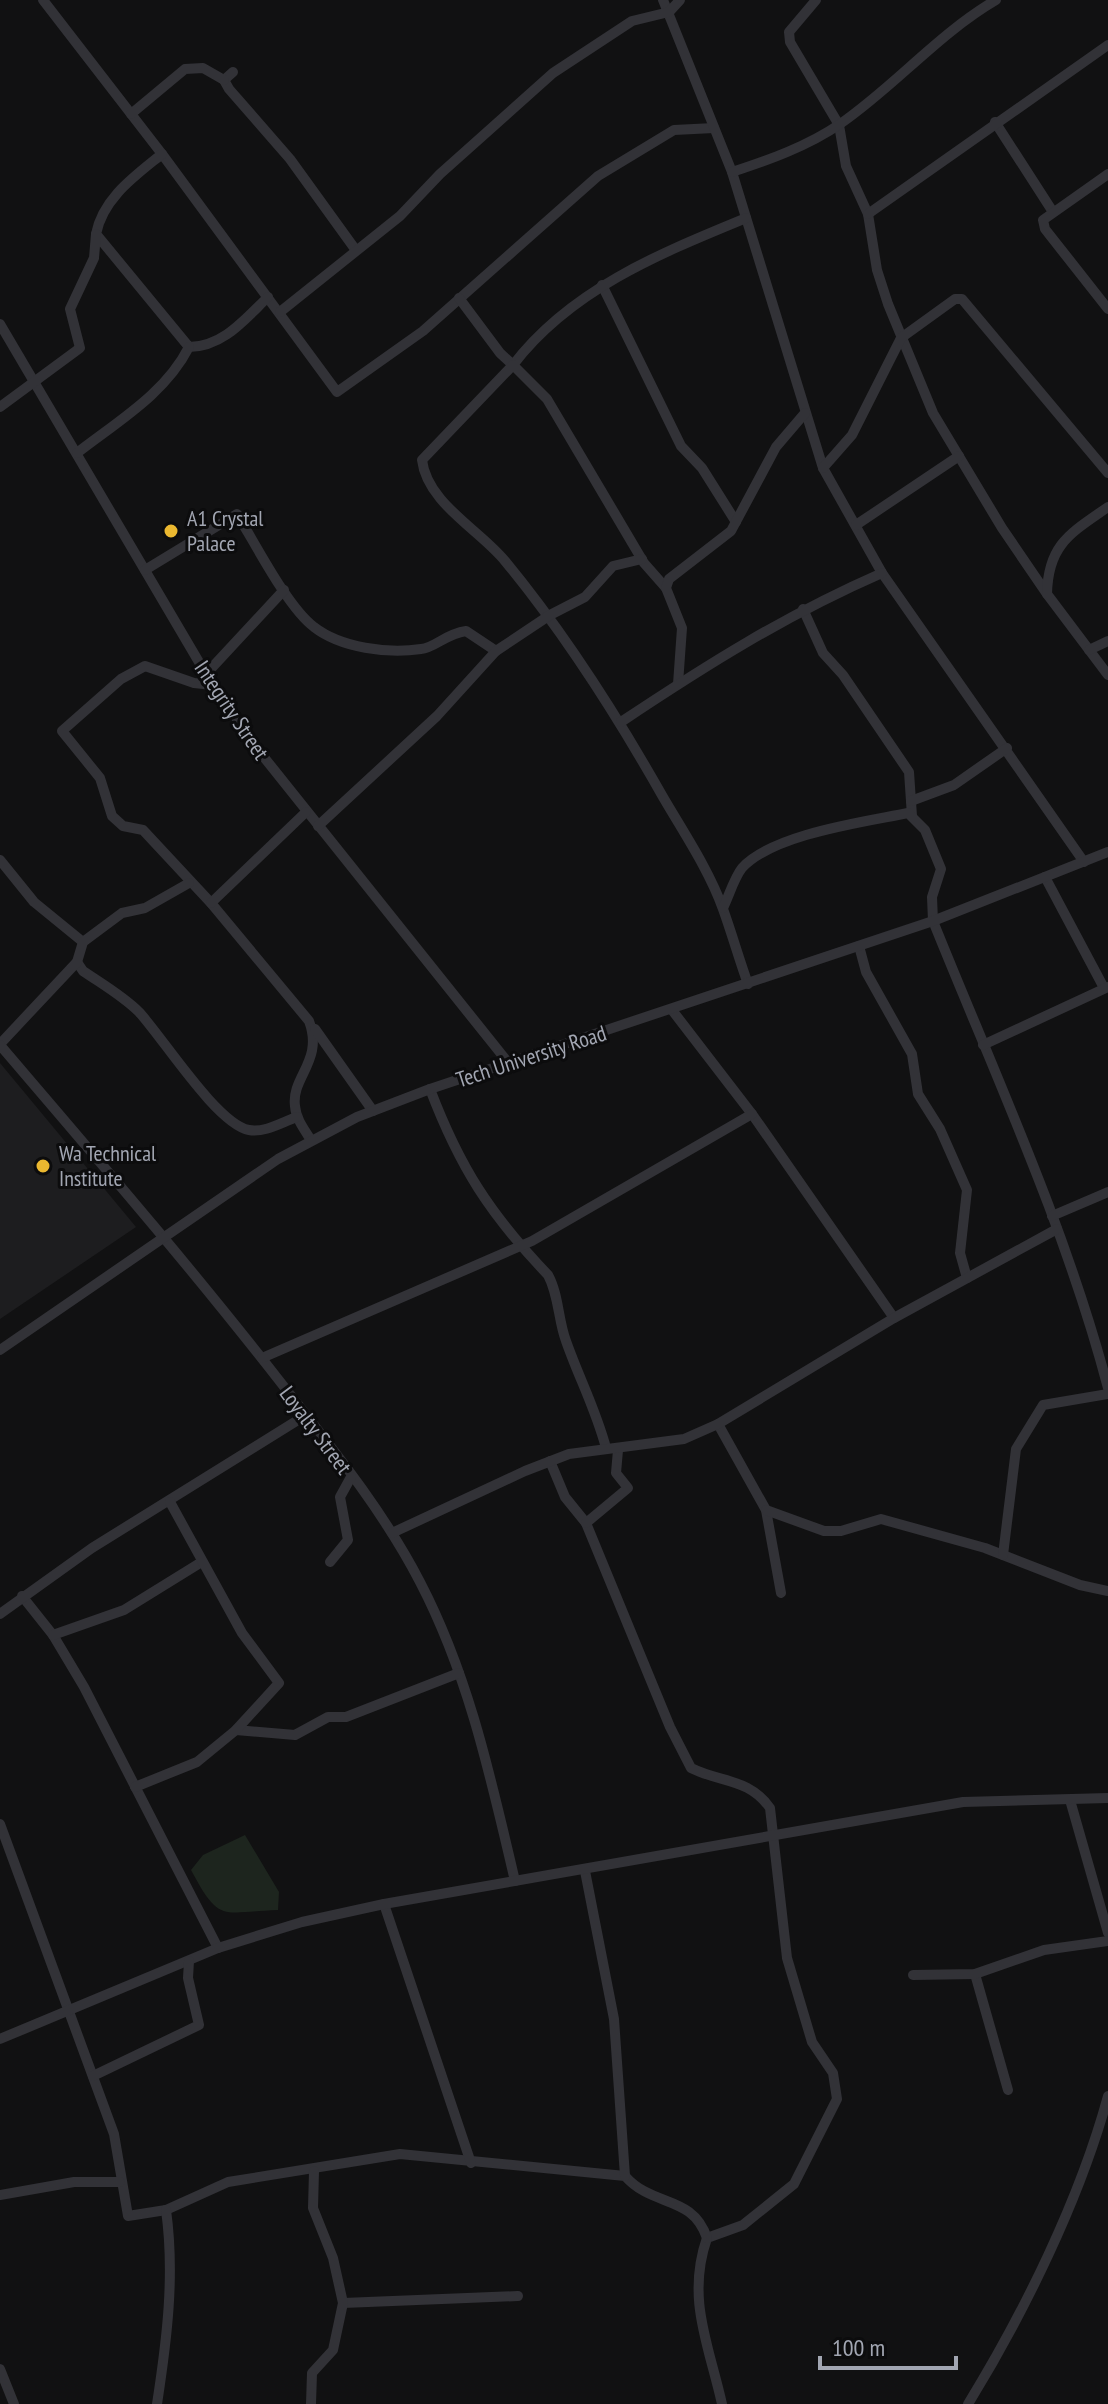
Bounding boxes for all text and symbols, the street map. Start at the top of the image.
place label: A1 Crystal Palace [187,504,264,557]
marker: A1 Crystal Palace [162,522,180,540]
street label: Integrity Street [189,655,275,765]
street label: Tech University Road [452,1019,610,1093]
place label: Wa Technical Institute [59,1139,157,1192]
marker: Wa Technical Institute [34,1157,52,1175]
street label: Loyalty Street [274,1380,358,1480]
scale bar [820,2320,956,2370]
text: 100 m [832,2332,885,2363]

